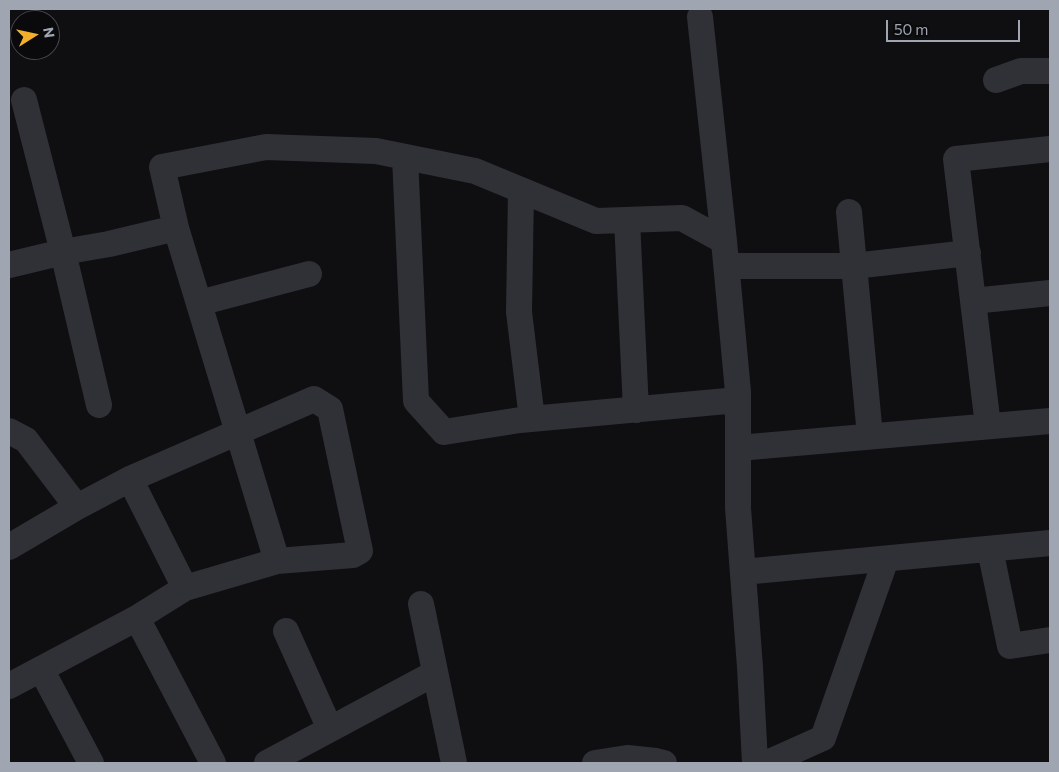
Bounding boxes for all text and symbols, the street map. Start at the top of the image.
north arrow [10,10,60,60]
scale bar [889,10,1023,42]
text: 50 m [894,20,928,38]
text: N [40,26,59,39]

